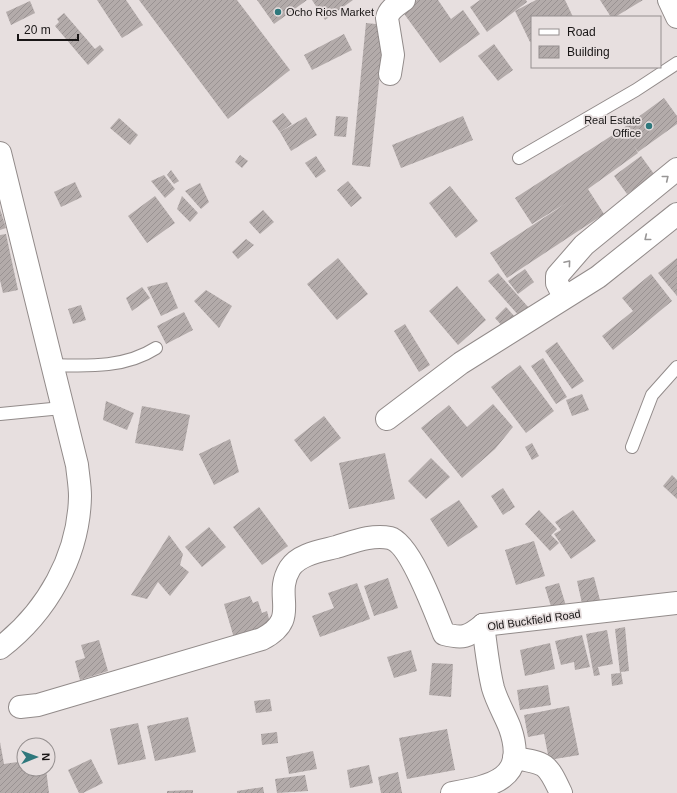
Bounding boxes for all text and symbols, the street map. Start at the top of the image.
place label: Ocho Rios Market [286,6,374,18]
marker: Ocho Rios Market [273,7,283,17]
scale bar [18,16,78,42]
legend [531,16,661,68]
text: 20 m [24,23,51,37]
text: Road [567,25,596,39]
text: Building [567,45,610,59]
place label: Real Estate Office [584,114,641,139]
marker: Real Estate Office [644,121,654,131]
one-way arrow [661,176,668,183]
one-way arrow [644,233,651,240]
one-way arrow [563,261,570,268]
street label: Old Buckfield Road [487,608,581,632]
north arrow [16,737,56,777]
text: N [40,753,52,761]

